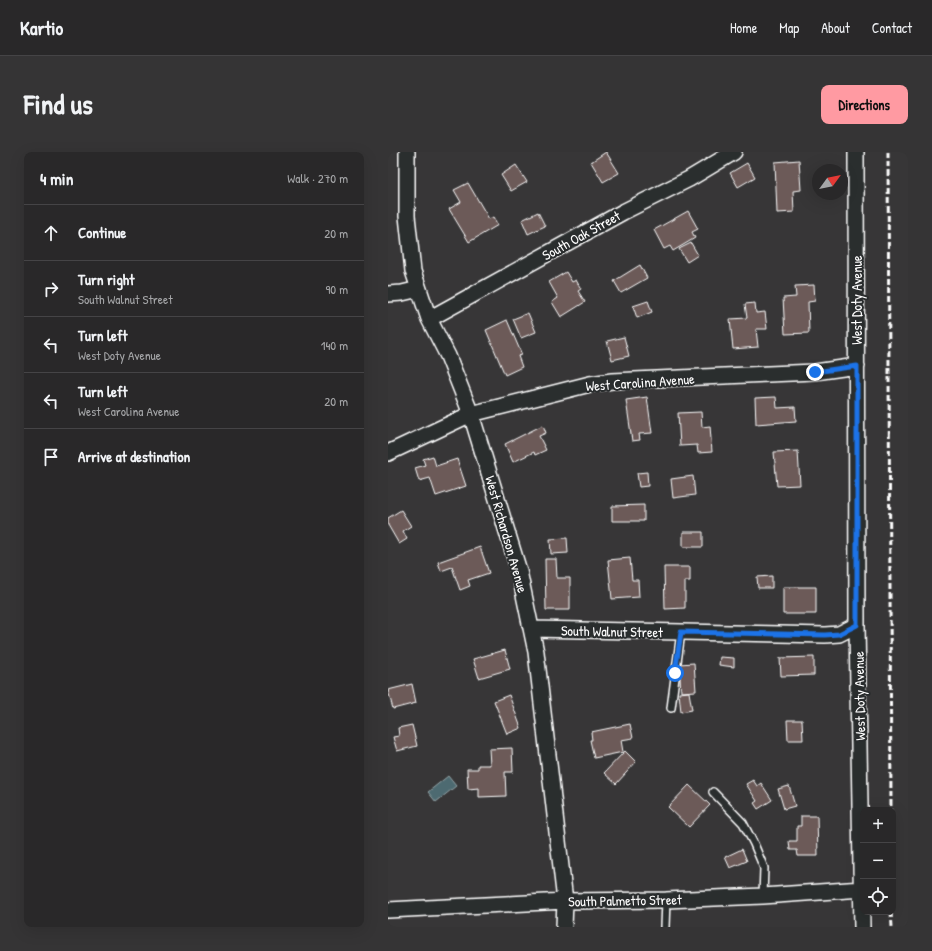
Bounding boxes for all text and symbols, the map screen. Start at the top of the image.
text: Kartio [20,15,63,41]
text: Home [730,18,757,37]
text: Map [779,18,799,37]
text: About [821,18,850,37]
text: Contact [872,18,912,37]
text: Find us [24,85,93,123]
button: Directions [821,85,908,124]
north arrow [812,164,848,200]
text: 4 min [40,167,73,190]
text: Walk · 270 m [287,169,348,187]
street label: South Oak Street [539,206,624,264]
icon: ahead [40,222,62,244]
text: Continue [78,222,126,243]
text: 20 m [324,224,348,242]
street label: West Doty Avenue [847,255,867,345]
text: Turn right [78,269,134,290]
icon: right [40,278,62,300]
text: 90 m [326,280,348,298]
text: South Walnut Street [78,290,173,308]
text: Turn left [78,325,128,346]
icon: left [40,334,62,356]
text: 140 m [321,336,348,354]
text: West Doty Avenue [78,346,161,364]
route end [806,363,824,381]
street label: West Carolina Avenue [585,369,696,395]
text: Turn left [78,381,128,402]
icon: left [40,390,62,412]
text: 20 m [324,392,348,410]
text: West Carolina Avenue [78,402,179,420]
icon: arrive [40,446,62,468]
text: Arrive at destination [78,446,190,467]
street label: West Richardson Avenue [481,473,533,595]
street label: South Walnut Street [561,621,663,641]
street label: West Doty Avenue [849,651,870,741]
route start [666,664,684,682]
map controls [860,807,896,915]
button: + [860,807,896,843]
button: − [860,843,896,879]
button: locate [860,879,896,915]
street label: South Palmetto Street [568,890,682,910]

